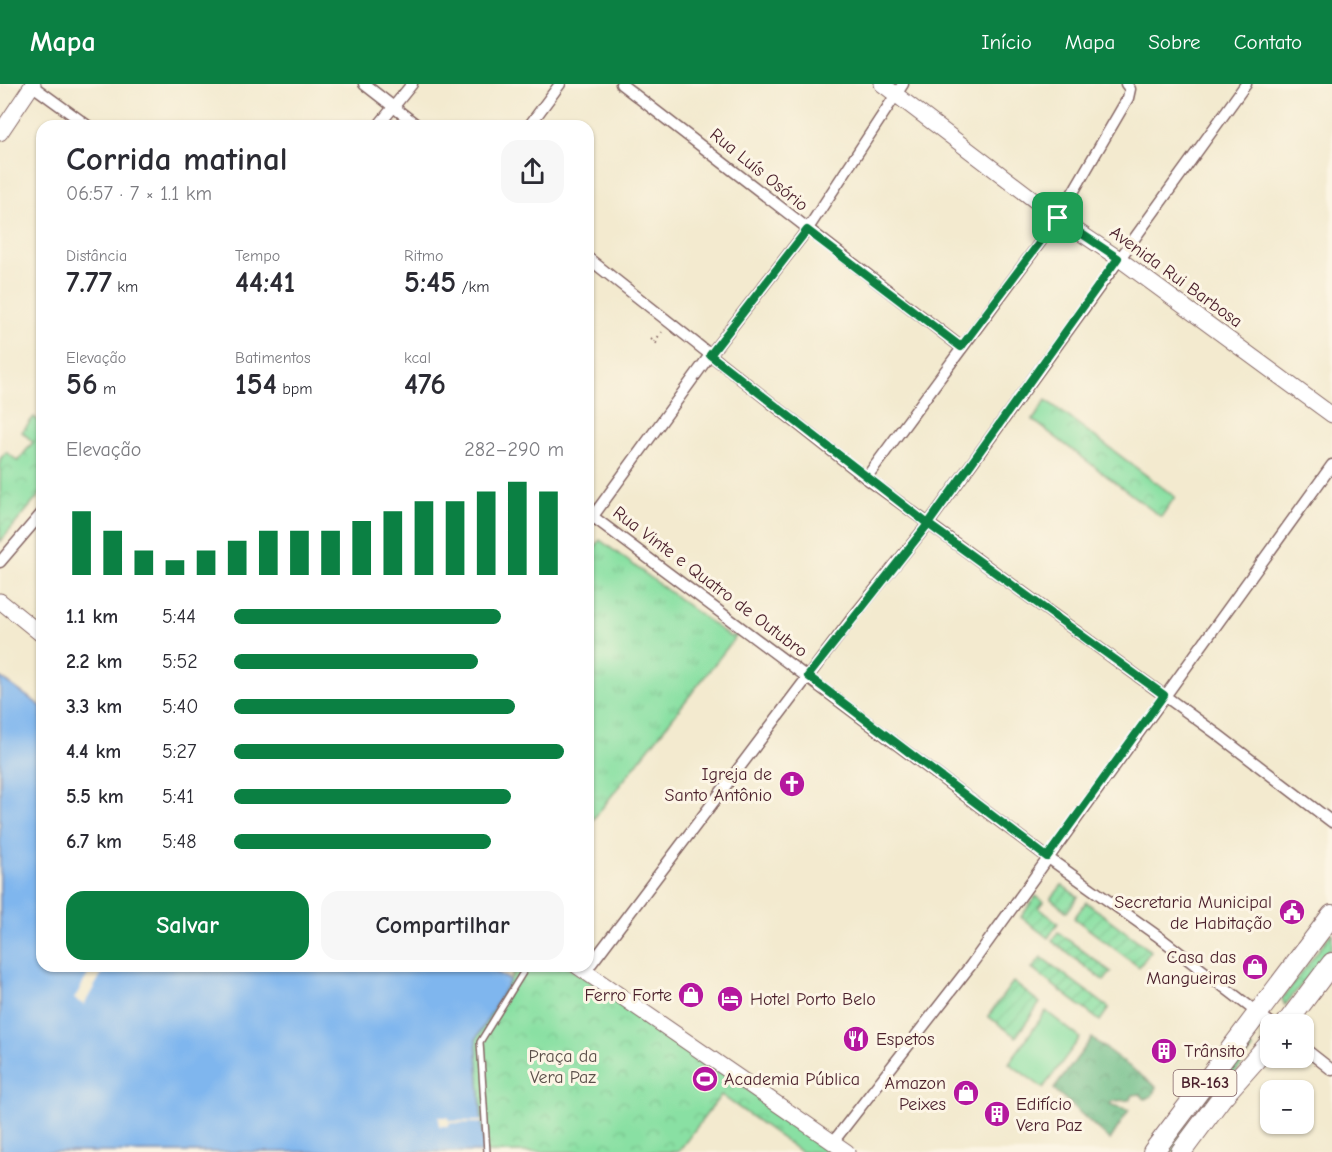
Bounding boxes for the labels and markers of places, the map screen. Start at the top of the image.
pin [1032,192,1083,243]
place label: Igreja de Santo Antônio [665,764,772,806]
church icon: Igreja de Santo Antônio [777,769,807,799]
place label: Secretaria Municipal de Habitação [1114,892,1272,934]
public building icon: Secretaria Municipal de Habitação [1277,897,1307,927]
place label: Casa das Mangueiras [1146,947,1236,989]
shop icon: Casa das Mangueiras [1240,952,1270,982]
shop icon: Ferro Forte [676,980,706,1010]
hotel icon: Hotel Porto Belo [715,984,745,1014]
place label: Ferro Forte [584,985,672,1006]
place label: Hotel Porto Belo [750,989,876,1010]
restaurant icon: Espetos [841,1024,871,1054]
place label: Espetos [876,1029,934,1050]
building icon: Trânsito [1149,1036,1179,1066]
place label: Trânsito [1184,1041,1245,1062]
sports icon: Academia Pública [690,1064,720,1094]
place label: Academia Pública [724,1069,860,1090]
place label: Amazon Peixes [884,1073,946,1115]
shop icon: Amazon Peixes [951,1078,981,1108]
place label: Edifício Vera Paz [1016,1094,1082,1136]
building icon: Edifício Vera Paz [982,1099,1012,1129]

